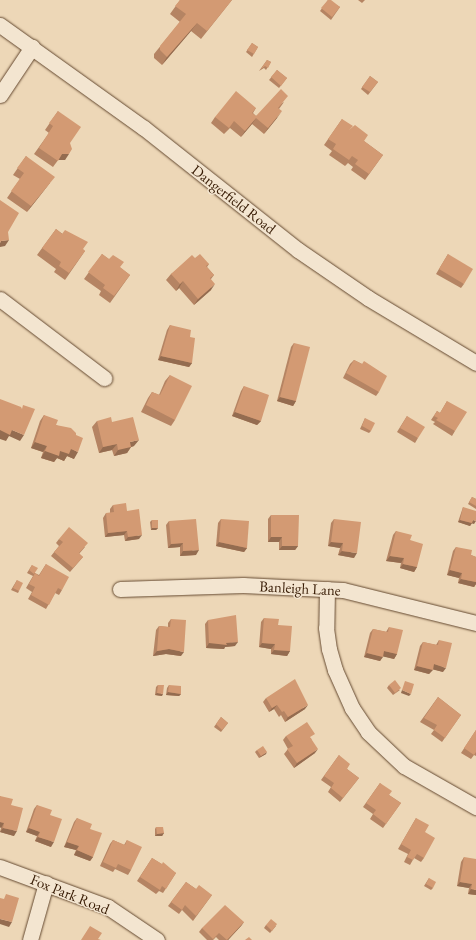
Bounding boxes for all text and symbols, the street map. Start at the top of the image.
street label: Dangerfield Road [188,161,280,237]
street label: Banleigh Lane [259,577,341,599]
street label: Fox Park Road [28,870,112,918]

